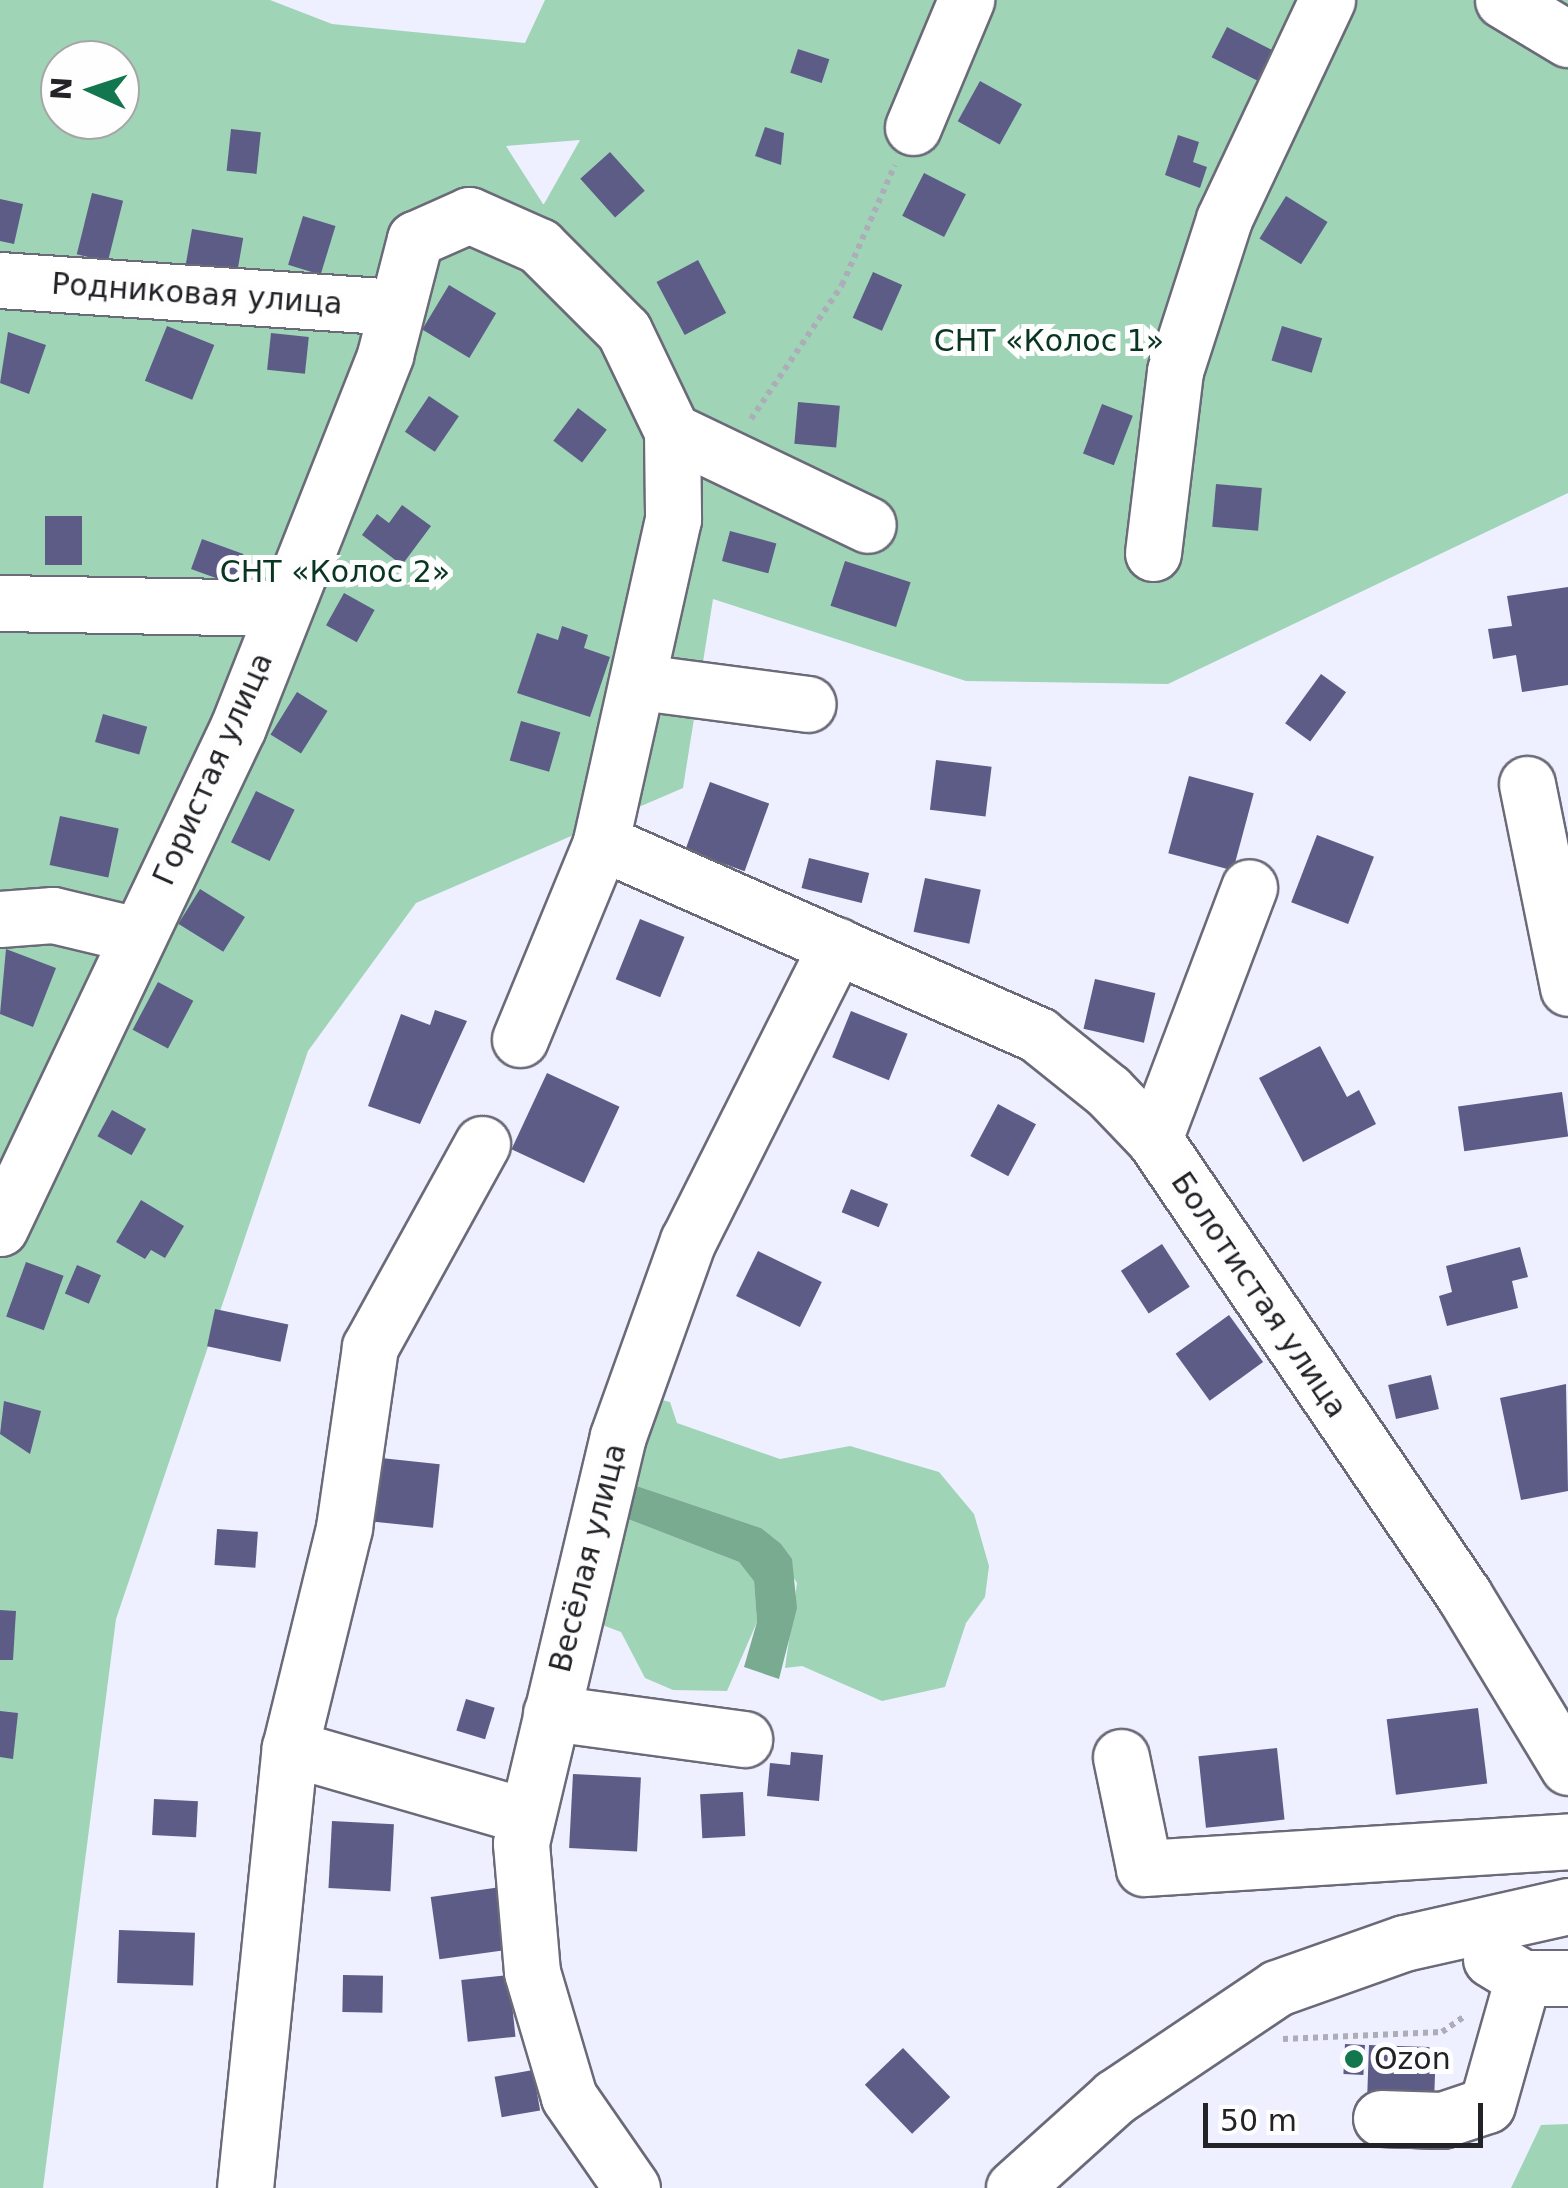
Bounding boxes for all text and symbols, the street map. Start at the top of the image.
north arrow [40,40,140,140]
text: N [44,76,79,101]
street label: Родниковая улица [50,266,344,322]
park label: СНТ «Колос 1» [934,323,1164,359]
park label: СНТ «Колос 2» [220,554,450,590]
street label: Гористая улица [146,647,280,891]
street label: Болотистая улица [1163,1165,1355,1425]
street label: Весёлая улица [542,1440,634,1676]
place label: Ozon [1374,2041,1451,2077]
marker: Ozon [1343,2048,1365,2070]
scale bar [1208,2083,1488,2145]
text: 50 m [1220,2103,1297,2138]

